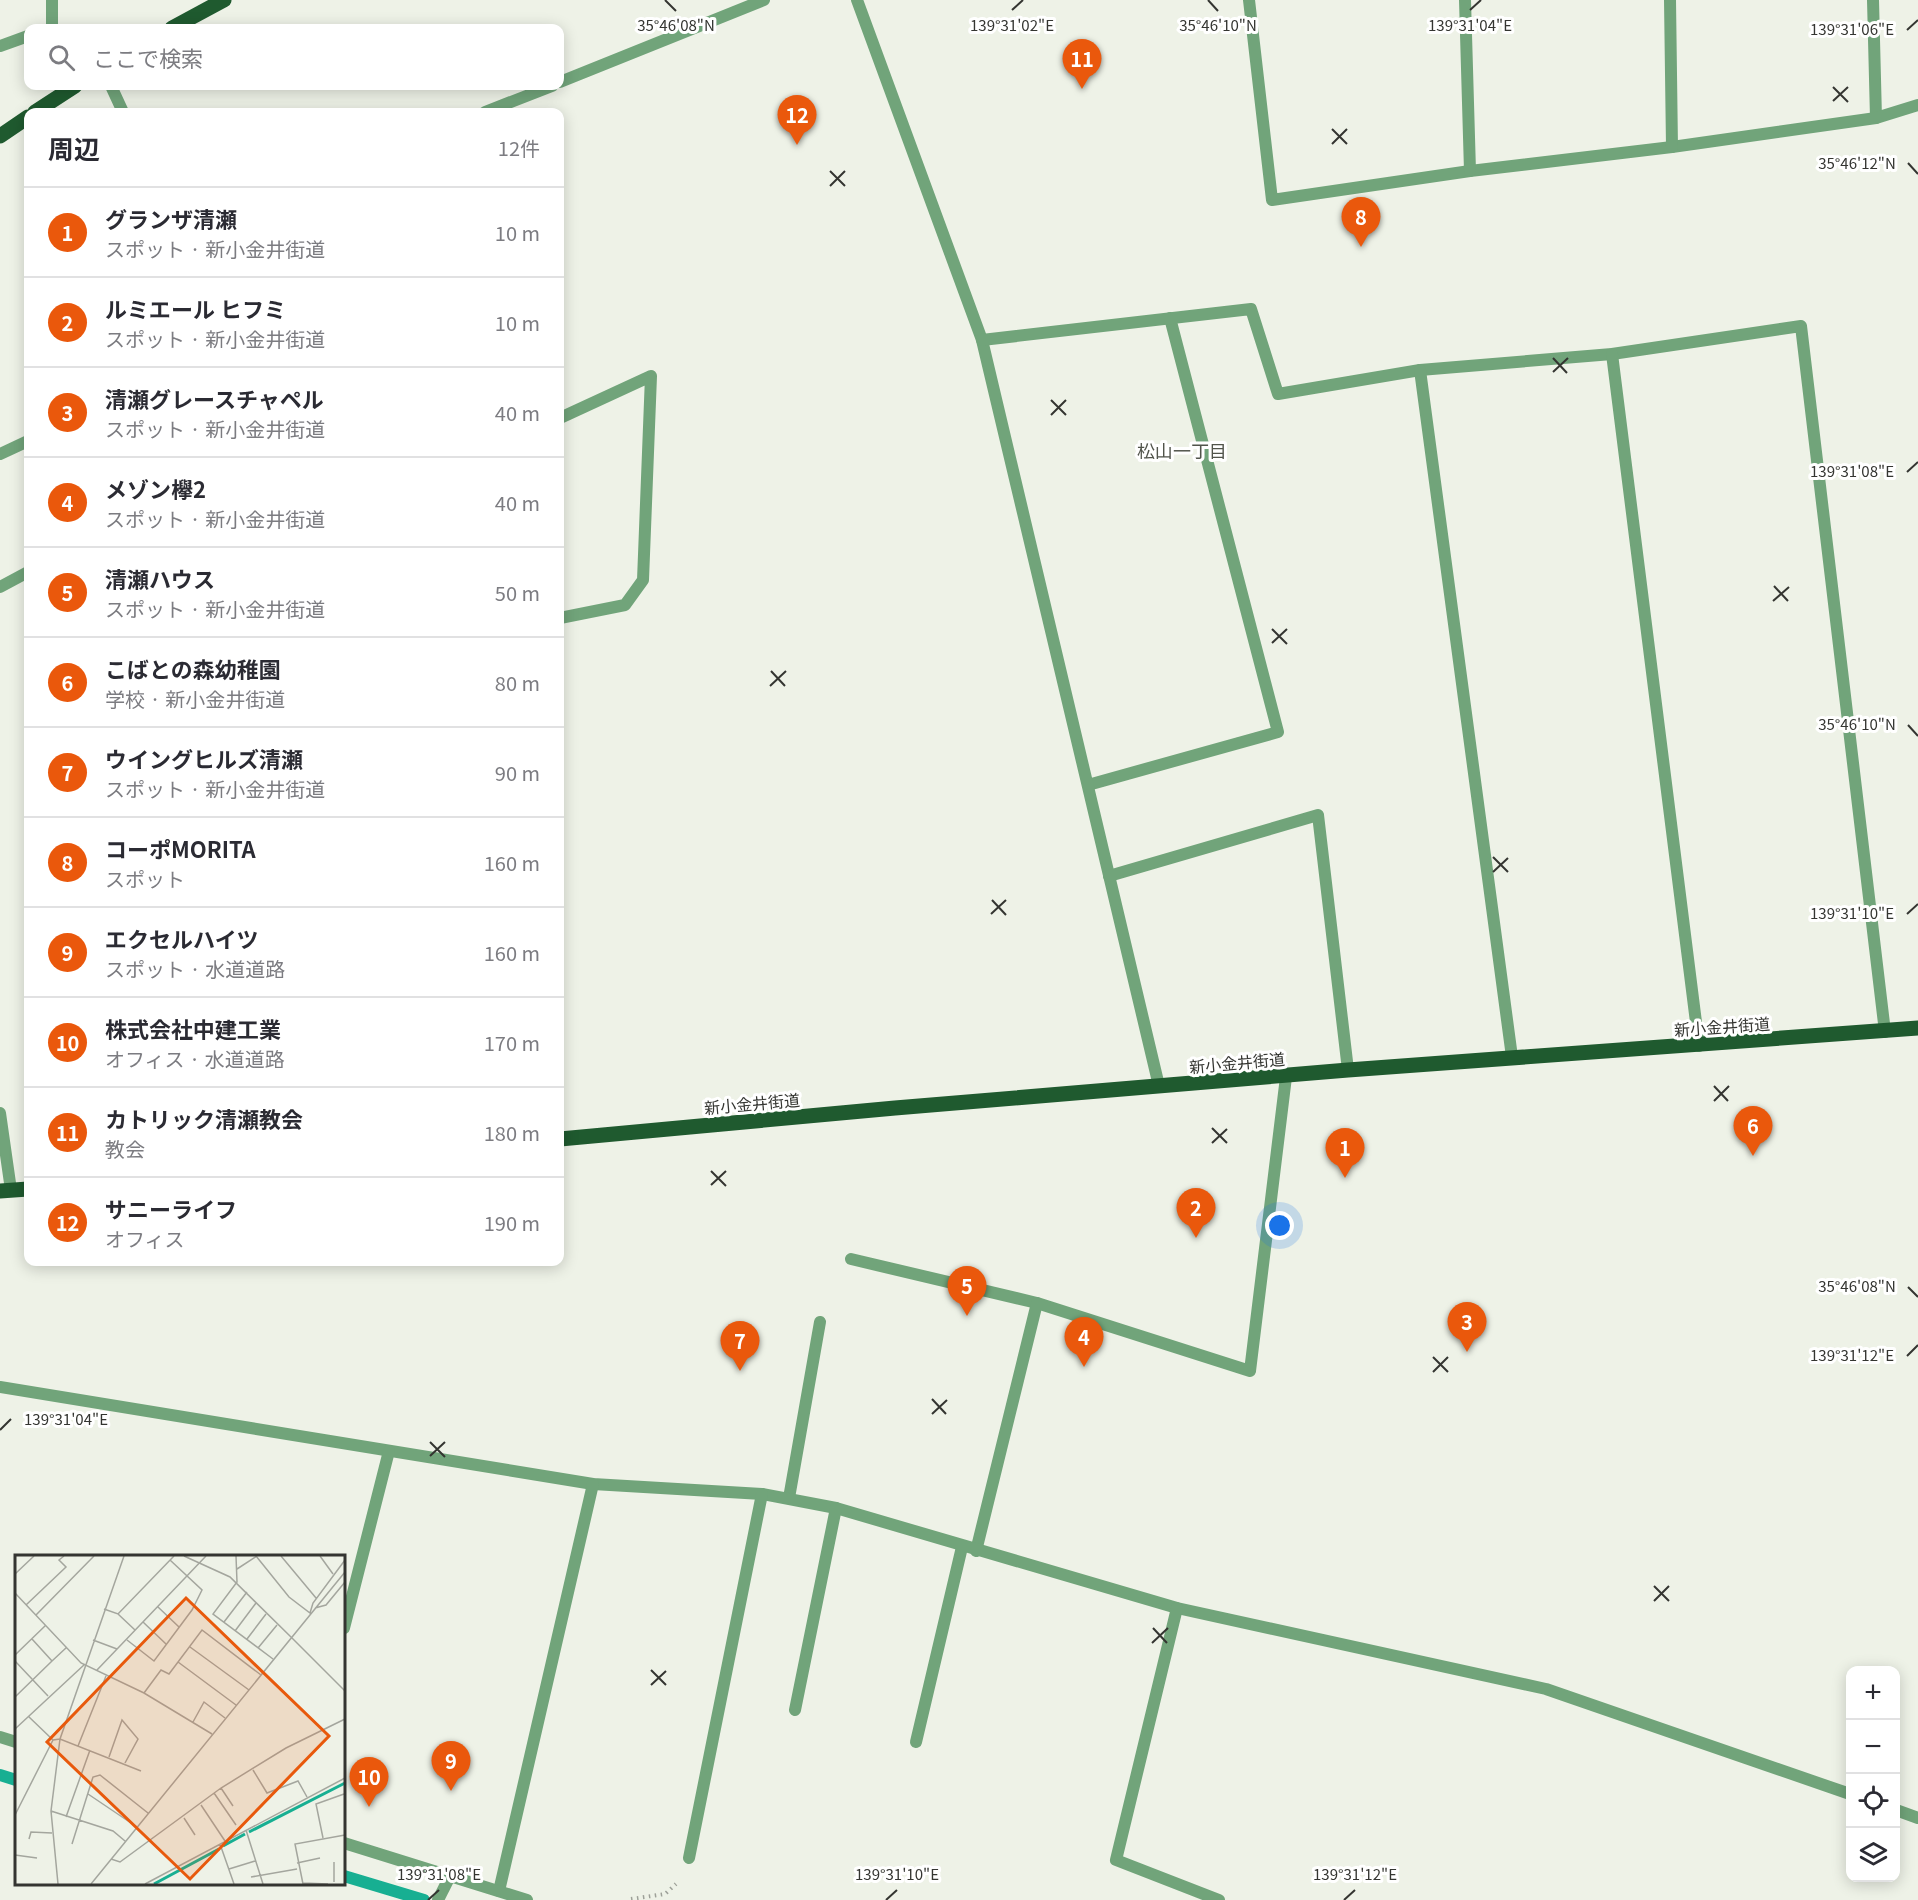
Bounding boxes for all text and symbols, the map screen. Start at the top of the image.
text: 35°46'08"N [637,14,715,35]
text: 139°31'02"E [970,14,1054,35]
text: 35°46'10"N [1179,14,1257,35]
text: 139°31'04"E [1428,14,1512,35]
text: 139°31'06"E [1810,18,1894,39]
search box [24,24,564,90]
pin: 11 [1062,40,1102,89]
icon: search [45,41,78,74]
text: ここで検索 [93,41,203,73]
pin: 12 [778,96,816,145]
text: 周辺 [48,129,100,166]
text: 12件 [498,133,540,162]
text: 35°46'12"N [1818,152,1896,173]
pin: 8 [1342,198,1380,247]
text: グランザ清瀬 [105,202,237,234]
text: 1 [62,218,73,247]
text: 10 m [495,218,540,247]
text: スポット · 新小金井街道 [105,234,325,263]
text: ルミエール ヒフミ [105,292,286,324]
text: 2 [62,308,73,337]
text: 10 m [495,308,540,337]
text: スポット · 新小金井街道 [105,324,325,353]
text: 清瀬グレースチャペル [105,382,324,414]
text: 3 [62,398,73,427]
text: 40 m [495,398,540,427]
text: スポット · 新小金井街道 [105,414,325,443]
district label: 松山一丁目 [1137,437,1227,463]
text: 139°31'08"E [1810,460,1894,481]
text: メゾン欅2 [105,472,206,504]
text: 4 [62,488,73,517]
text: 40 m [495,488,540,517]
text: スポット · 新小金井街道 [105,504,325,533]
text: 清瀬ハウス [105,562,215,594]
text: 5 [62,578,73,607]
text: 50 m [495,578,540,607]
text: スポット · 新小金井街道 [105,594,325,623]
text: こばとの森幼稚園 [105,652,281,684]
text: 6 [62,668,73,697]
text: 80 m [495,668,540,697]
text: 学校 · 新小金井街道 [105,684,285,713]
text: 35°46'10"N [1818,713,1896,734]
text: ウイングヒルズ清瀬 [105,742,303,774]
text: 7 [62,758,73,787]
text: 90 m [495,758,540,787]
text: スポット · 新小金井街道 [105,774,325,803]
text: コーポMORITA [105,832,256,864]
text: 8 [62,848,73,877]
text: 160 m [484,848,540,877]
text: スポット [105,864,185,893]
text: 139°31'10"E [1810,902,1894,923]
text: エクセルハイツ [105,922,259,954]
text: 9 [62,938,73,967]
text: 160 m [484,938,540,967]
text: スポット · 水道道路 [105,954,285,983]
street label: 新小金井街道 [1673,1011,1771,1041]
text: 株式会社中建工業 [105,1012,281,1044]
text: 10 [56,1028,79,1057]
text: 170 m [484,1028,540,1057]
text: オフィス · 水道道路 [105,1044,285,1073]
street label: 新小金井街道 [1188,1046,1286,1078]
street label: 新小金井街道 [703,1087,801,1119]
text: カトリック清瀬教会 [105,1102,303,1134]
pin: 6 [1734,1106,1772,1156]
text: 11 [56,1118,79,1147]
text: 180 m [484,1118,540,1147]
pin: 1 [1326,1128,1364,1178]
text: 教会 [105,1134,145,1163]
pin: 2 [1176,1188,1216,1238]
text: サニーライフ [105,1192,237,1224]
text: 12 [56,1208,79,1237]
text: 190 m [484,1208,540,1237]
your location [1265,1211,1294,1240]
text: オフィス [105,1224,185,1253]
pin: 5 [948,1266,986,1316]
text: 35°46'08"N [1818,1275,1896,1296]
pin: 3 [1448,1302,1486,1352]
pin: 4 [1064,1318,1104,1367]
pin: 7 [720,1322,760,1371]
text: 139°31'12"E [1810,1344,1894,1365]
text: 139°31'04"E [24,1408,108,1429]
inset map [15,1555,345,1885]
map controls [1846,1666,1900,1882]
button: + [1846,1666,1900,1720]
button: − [1846,1720,1900,1774]
pin: 9 [432,1742,470,1791]
pin: 10 [350,1758,388,1807]
button: locate [1846,1774,1900,1828]
button: layers [1846,1828,1900,1882]
text: 139°31'08"E [397,1863,481,1884]
text: 139°31'10"E [855,1863,939,1884]
text: 139°31'12"E [1313,1863,1397,1884]

